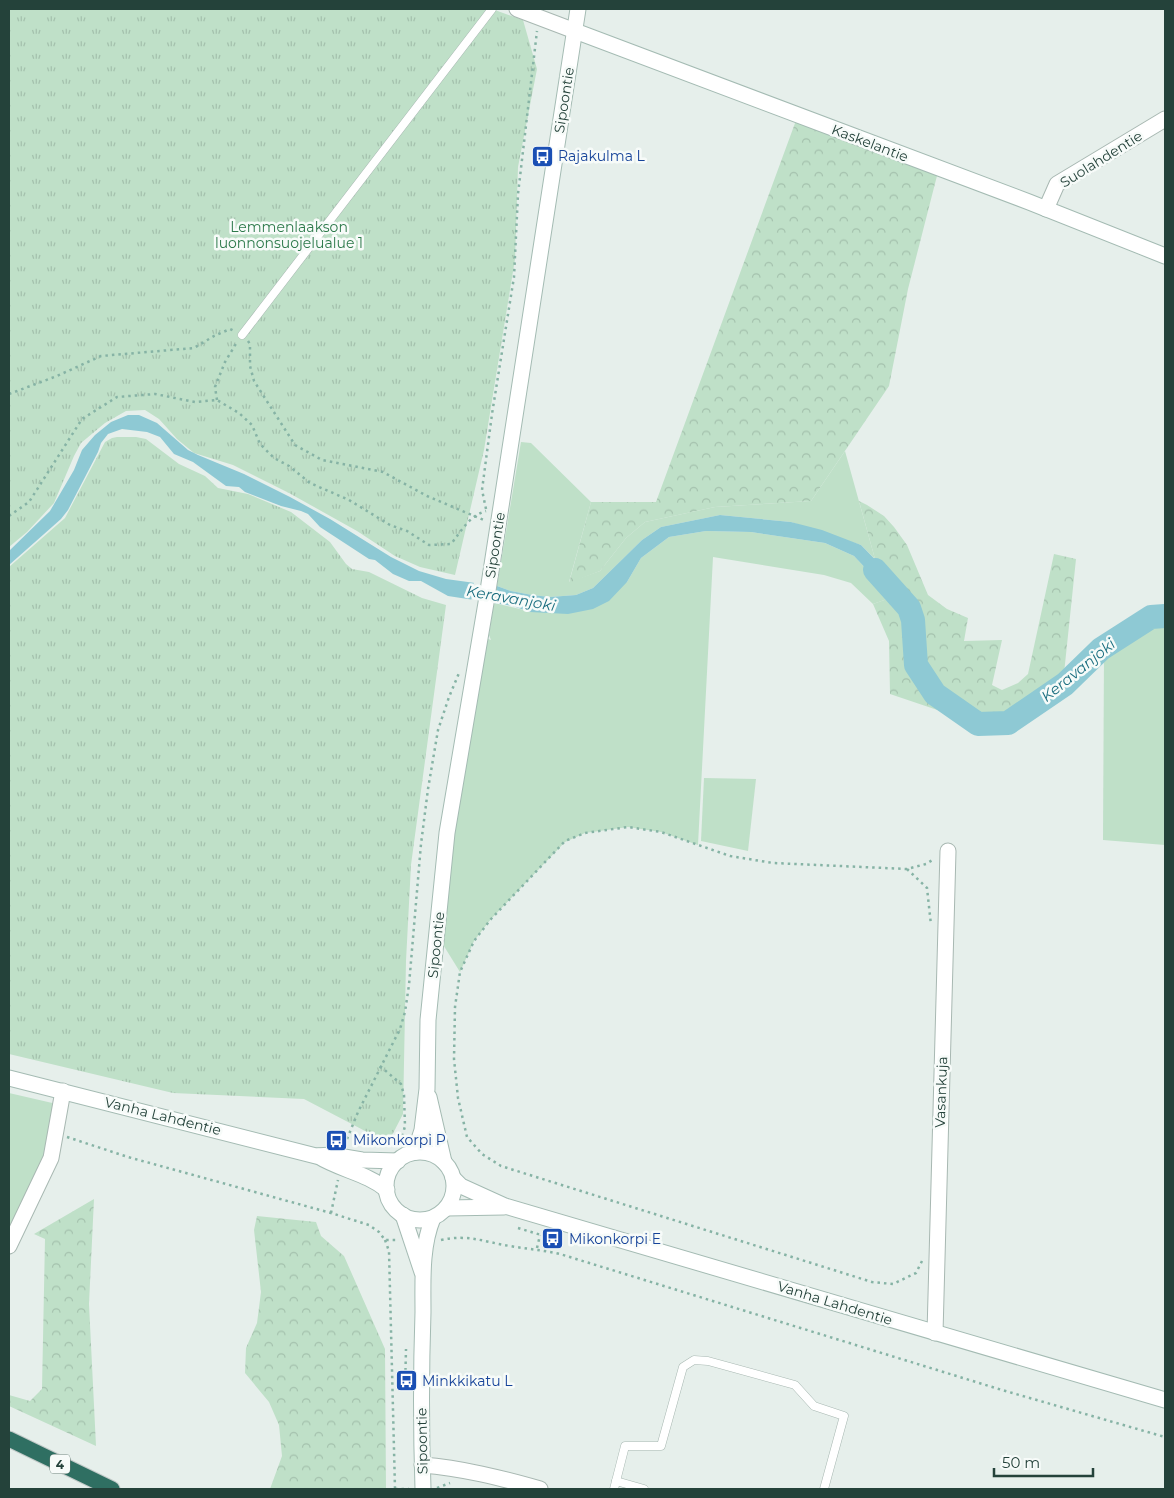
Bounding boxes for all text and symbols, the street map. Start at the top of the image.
street label: Sipoontie [550,66,578,134]
street label: Kaskelantie [829,120,911,166]
street label: Suolahdentie [1057,127,1145,191]
bus stop icon: Rajakulma L [530,144,554,168]
place label: Rajakulma L [558,147,646,165]
park label: Lemmenlaakson luonnonsuojelualue 1 [215,218,363,252]
street label: Sipoontie [481,511,509,579]
water label: Keravanjoki [465,581,558,615]
water label: Keravanjoki [1037,634,1120,706]
street label: Sipoontie [424,911,448,979]
street label: Vasankuja [931,1056,951,1128]
street label: Vanha Lahdentie [103,1093,223,1139]
bus stop icon: Mikonkorpi P [325,1128,349,1152]
place label: Mikonkorpi P [353,1131,446,1149]
bus stop icon: Mikonkorpi E [541,1227,565,1251]
place label: Mikonkorpi E [569,1230,661,1248]
street label: Vanha Lahdentie [775,1277,895,1329]
bus stop icon: Minkkikatu L [394,1369,418,1393]
place label: Minkkikatu L [422,1372,513,1390]
street label: Sipoontie [412,1407,432,1475]
scale bar [994,1446,1093,1478]
text: 50 m [1002,1453,1040,1472]
road number: 4 [50,1455,70,1474]

